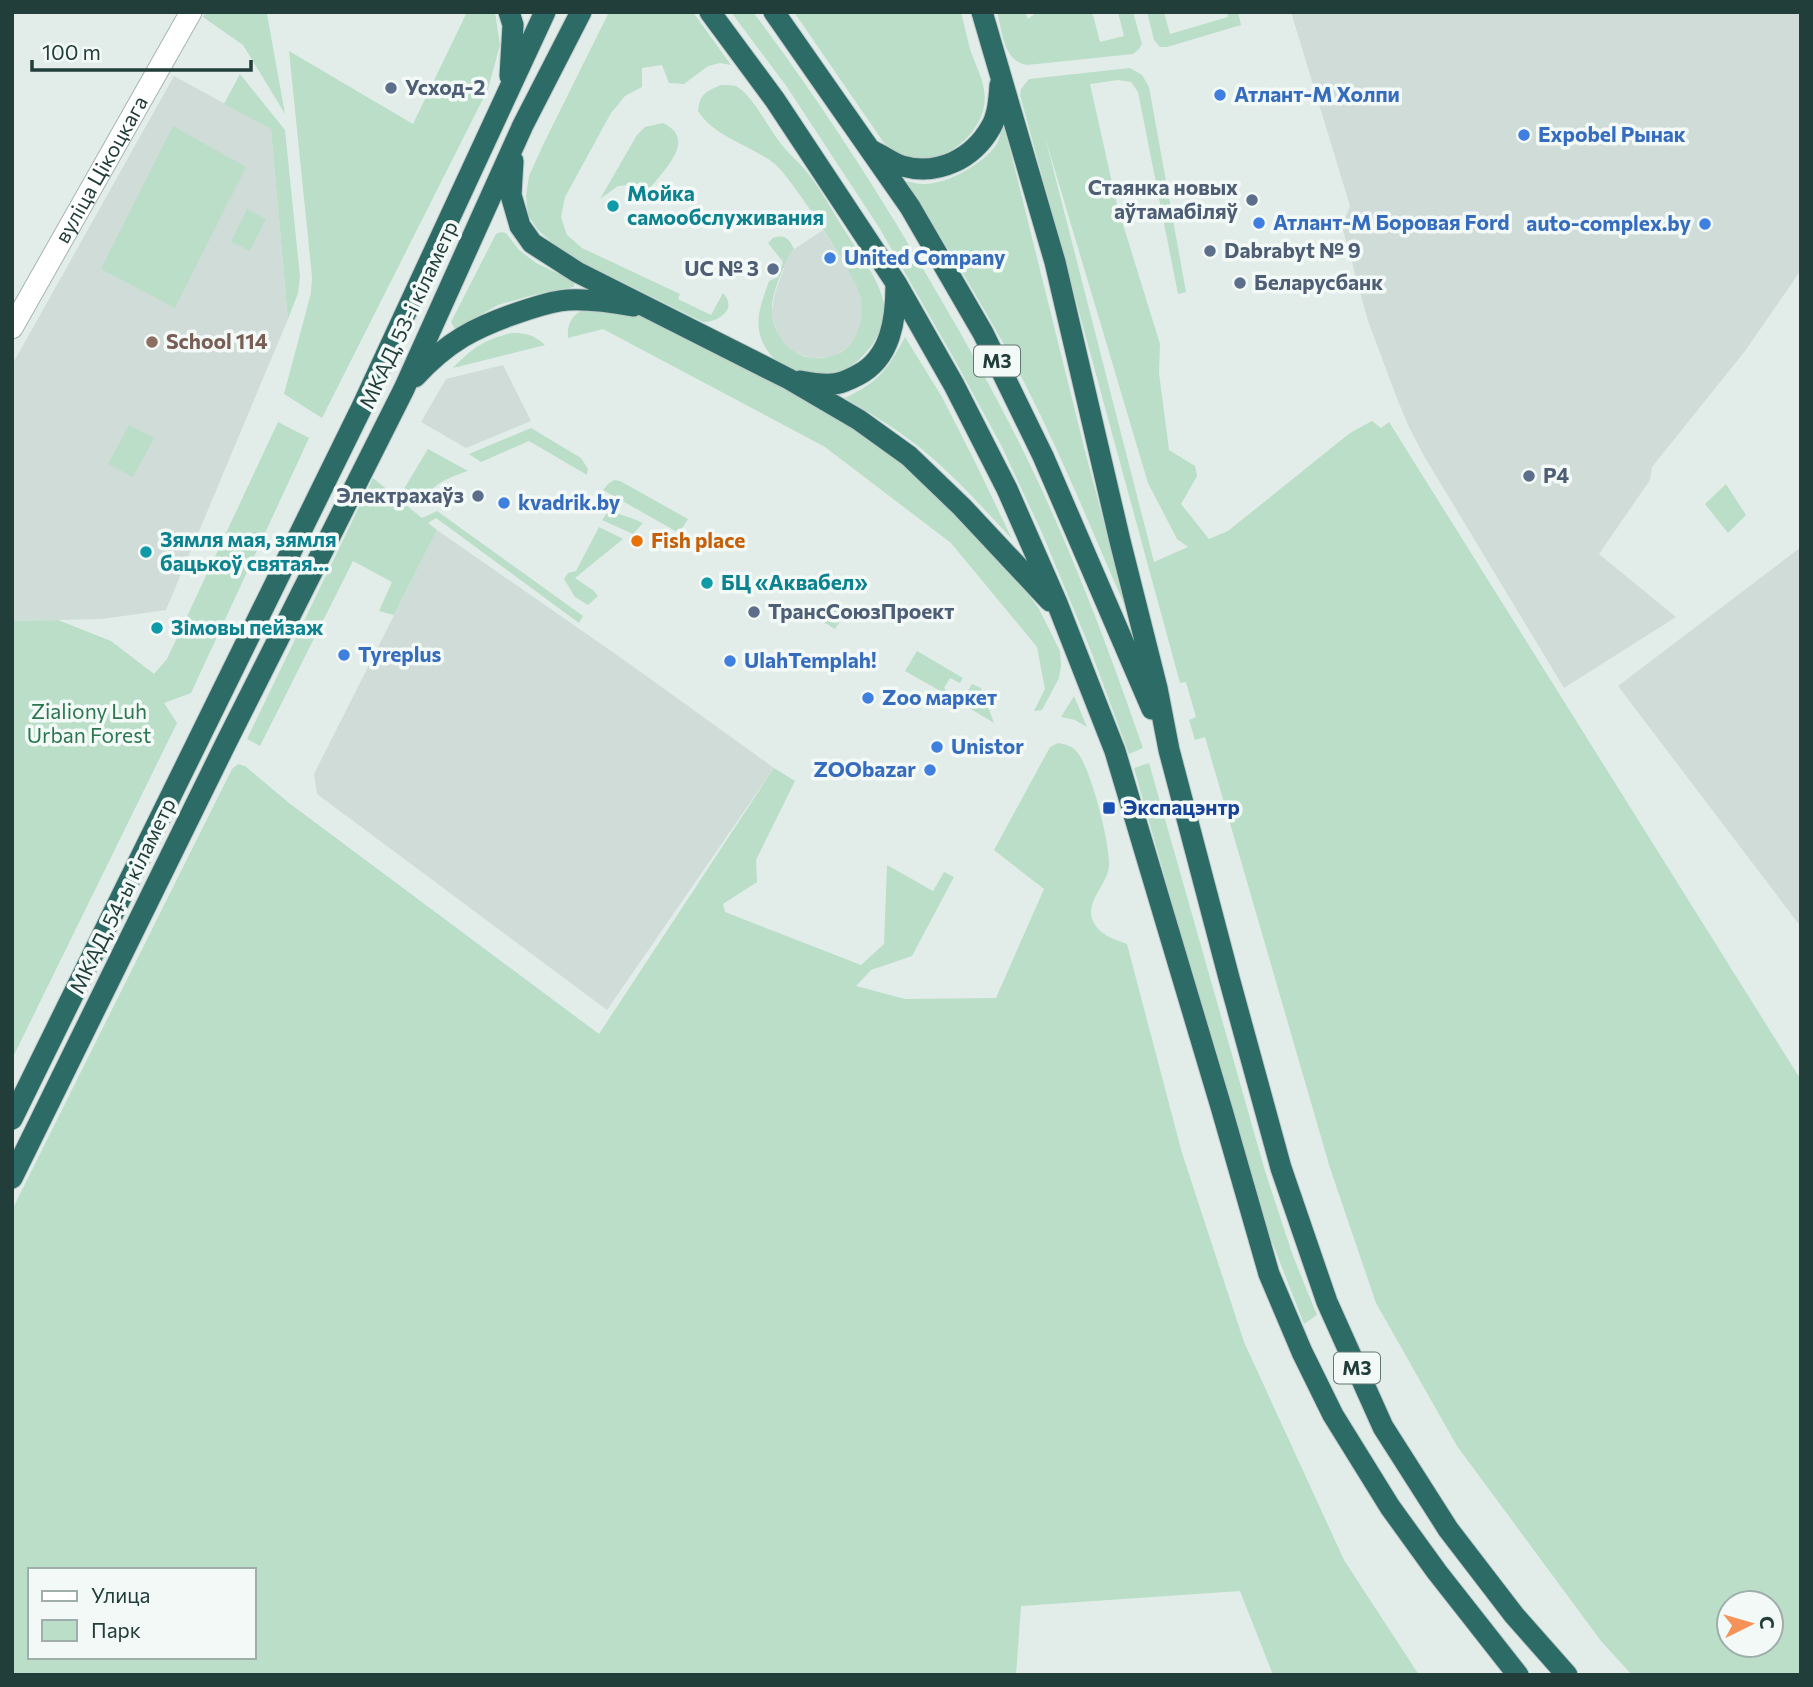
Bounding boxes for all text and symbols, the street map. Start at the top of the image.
scale bar [32,28,250,72]
text: 100 m [42,39,101,64]
place label: Усход-2 [405,74,486,99]
marker: Усход-2 [383,80,399,96]
place label: Атлант-М Холпи [1234,81,1400,106]
marker: Атлант-М Холпи [1212,87,1228,103]
street label: вуліца Цікоцкага [49,91,152,247]
place label: Expobel Рынак [1538,121,1686,146]
marker: Expobel Рынак [1516,127,1532,143]
place label: Стаянка новых аўтамабіляў [1088,174,1238,223]
place label: Мойка самообслуживания [627,180,824,229]
marker: Стаянка новых аўтамабіляў [1244,192,1260,208]
marker: Мойка самообслуживания [605,198,621,214]
place label: Атлант-М Боровая Ford [1273,209,1510,234]
place label: auto-complex.by [1526,210,1691,235]
marker: Атлант-М Боровая Ford [1251,215,1267,231]
marker: auto-complex.by [1697,216,1713,232]
street label: МКАД, 53-і кіламетр [353,217,462,412]
place label: Dabrabyt № 9 [1224,237,1361,262]
marker: Dabrabyt № 9 [1202,243,1218,259]
place label: United Company [844,244,1006,269]
marker: United Company [822,250,838,266]
place label: UC № 3 [684,255,759,280]
marker: UC № 3 [765,261,781,277]
place label: Беларусбанк [1254,269,1383,294]
marker: Беларусбанк [1232,275,1248,291]
place label: School 114 [166,328,268,353]
marker: School 114 [144,334,160,350]
road number: М3 [974,346,1020,376]
place label: P4 [1543,462,1569,487]
marker: P4 [1521,468,1537,484]
place label: Электрахаўз [336,482,464,507]
marker: Электрахаўз [470,488,486,504]
place label: kvadrik.by [518,489,621,514]
marker: kvadrik.by [496,495,512,511]
place label: Зямля мая, зямля бацькоў святая... [160,526,336,575]
place label: Fish place [651,527,745,552]
marker: Fish place [629,533,645,549]
marker: Зямля мая, зямля бацькоў святая... [138,544,154,560]
place label: БЦ «Аквабел» [721,569,868,594]
marker: БЦ «Аквабел» [699,575,715,591]
place label: ТрансСоюзПроект [768,598,954,623]
marker: ТрансСоюзПроект [746,604,762,620]
place label: Зімовы пейзаж [171,614,324,639]
marker: Зімовы пейзаж [149,620,165,636]
place label: Tyreplus [358,641,441,666]
marker: Tyreplus [336,647,352,663]
place label: UlahTemplah! [744,647,877,672]
marker: UlahTemplah! [722,653,738,669]
place label: Zoo маркет [882,684,997,709]
marker: Zoo маркет [860,690,876,706]
park label: Zialiony Luh Urban Forest [27,698,151,747]
place label: Unistor [951,733,1024,758]
marker: Unistor [929,739,945,755]
place label: ZOObazar [813,756,916,781]
marker: ZOObazar [922,762,938,778]
street label: МКАД, 54-ы кіламетр [63,793,180,997]
place label: Экспацэнтр [1123,794,1240,819]
marker: Экспацэнтр [1101,800,1117,816]
road number: М3 [1334,1352,1380,1384]
legend [28,1568,256,1659]
text: Улица [91,1582,150,1607]
north arrow [1715,1589,1785,1659]
text: С [1755,1615,1779,1630]
text: Парк [91,1617,141,1642]

